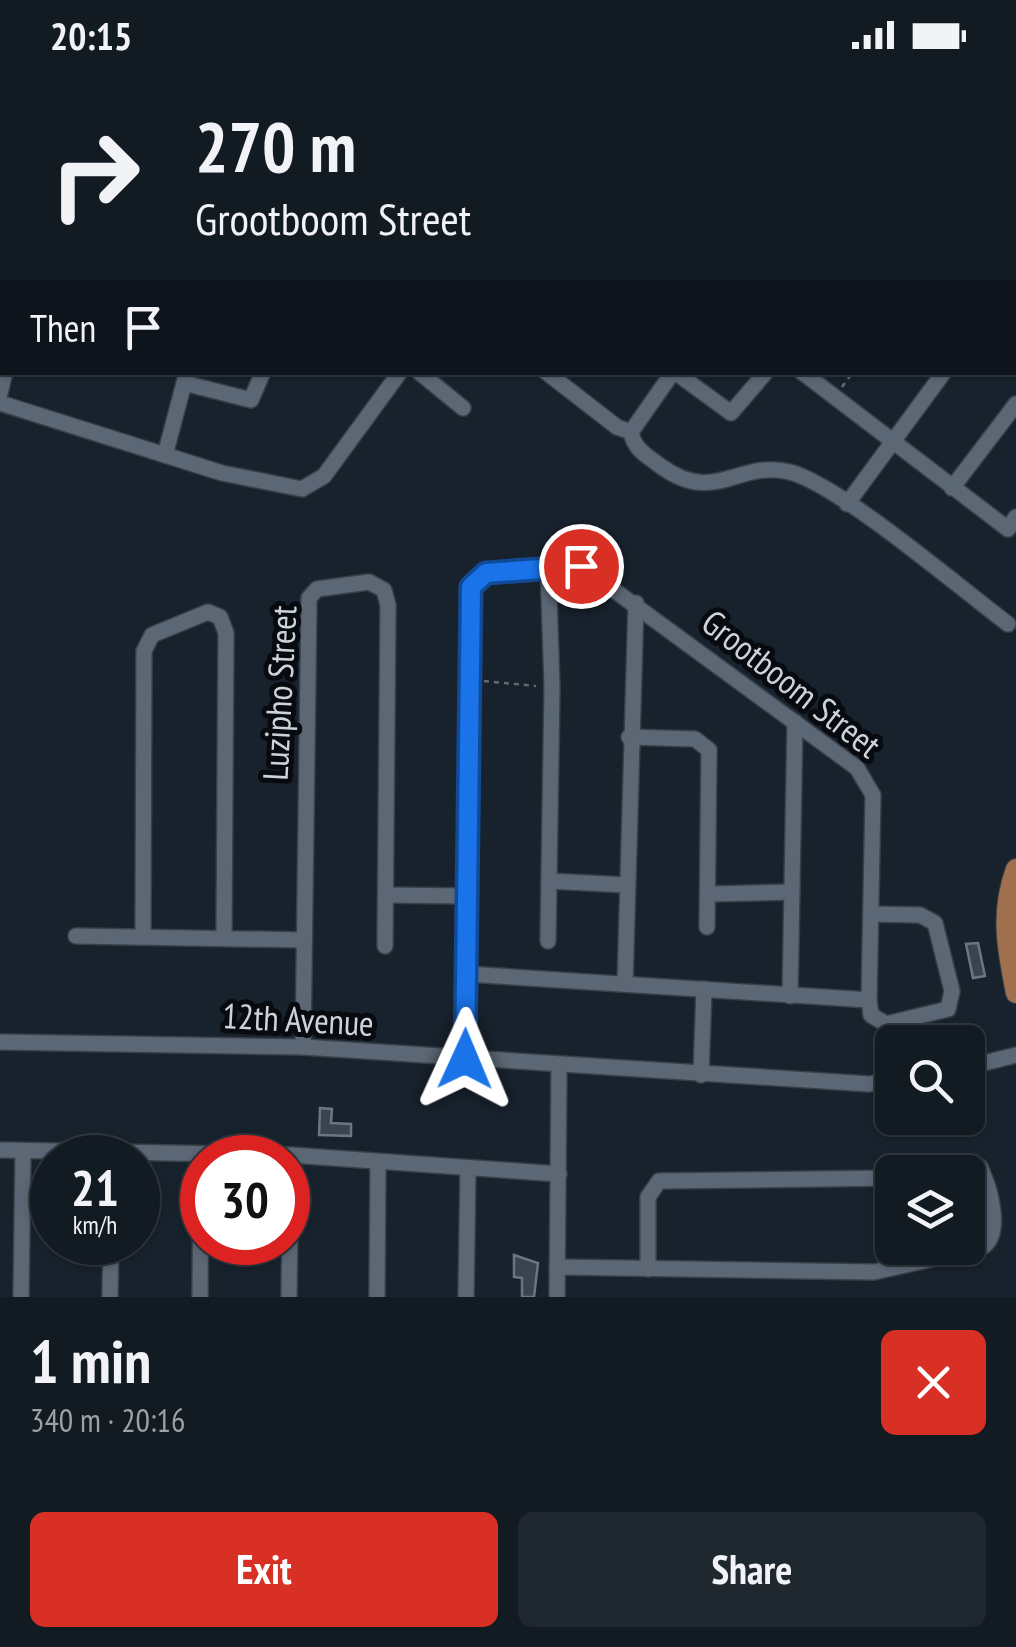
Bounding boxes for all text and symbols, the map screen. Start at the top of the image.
text: 20:15 [50,11,132,60]
text: 270 m [195,101,356,191]
icon: right [30,110,160,240]
text: Grootboom Street [195,189,471,247]
icon: arrive [116,300,171,355]
text: Then [30,303,96,352]
pin [539,524,624,609]
icon: arrive [554,539,609,594]
street label: Grootboom Street [693,599,891,768]
street label: Luzipho Street [251,604,307,782]
street label: 12th Avenue [221,992,375,1046]
position arrow [413,1007,517,1111]
map controls [875,1025,985,1265]
button: search [875,1025,985,1135]
speed limit sign: 30 [180,1135,310,1265]
text: 21 [71,1155,119,1220]
button: layers [875,1155,985,1265]
text: km/h [73,1209,117,1241]
text: 1 min [30,1322,151,1400]
button: close [881,1330,986,1435]
text: 340 m · 20:16 [30,1399,185,1441]
button: Exit [30,1512,498,1627]
button: Share [518,1512,986,1627]

